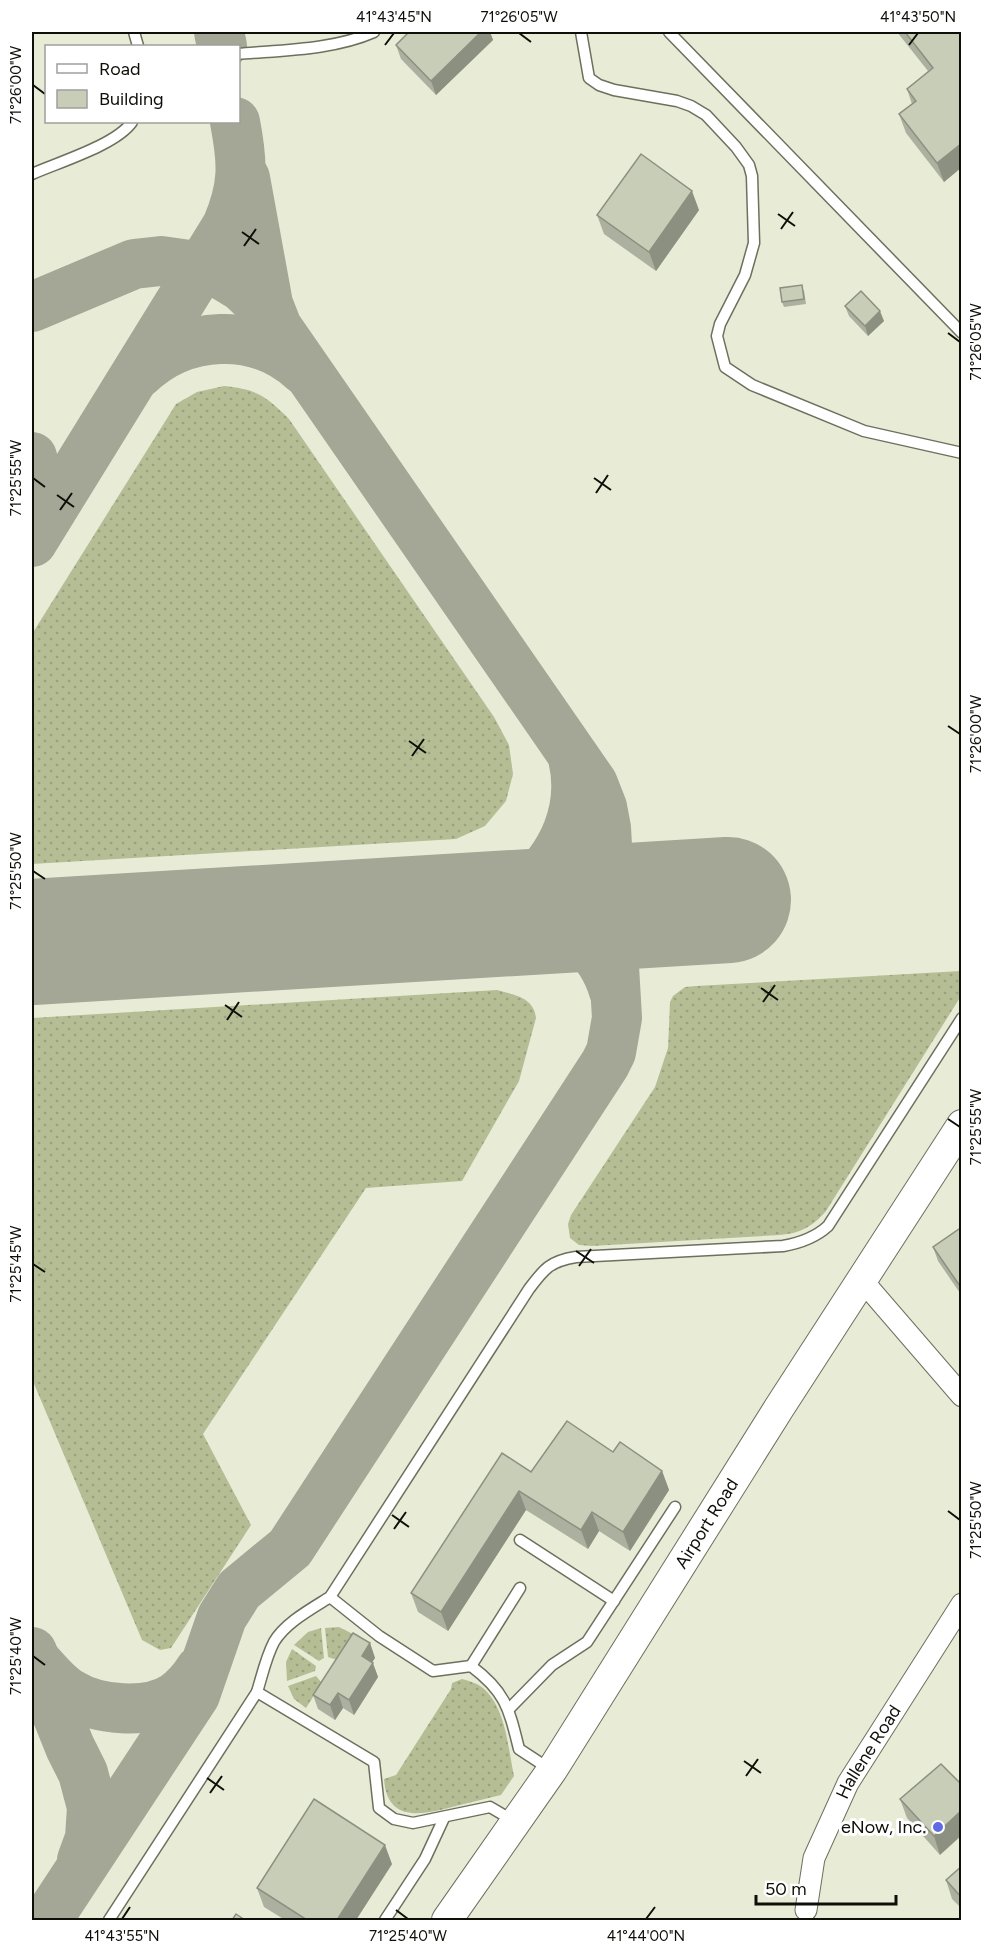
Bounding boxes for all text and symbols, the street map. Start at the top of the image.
text: 41°43'45"N [356,8,432,26]
text: 71°26'05"W [480,8,558,26]
text: 41°43'50"N [880,8,956,26]
text: 71°26'00"W [7,45,25,124]
legend [45,45,240,123]
text: Road [99,58,140,80]
text: Building [99,88,164,110]
text: 71°26'05"W [967,303,985,381]
text: 71°25'55"W [7,439,25,516]
text: 71°26'00"W [967,694,985,773]
text: 71°25'50"W [7,832,25,910]
text: 71°25'55"W [967,1088,985,1165]
text: 71°25'45"W [7,1225,25,1302]
street label: Airport Road [670,1474,743,1573]
text: 71°25'50"W [967,1481,985,1559]
text: 71°25'40"W [7,1616,25,1695]
street label: Hallene Road [831,1701,906,1802]
place label: eNow, Inc. [841,1816,926,1838]
marker: eNow, Inc. [931,1820,945,1834]
scale bar [756,1868,896,1906]
text: 50 m [765,1878,807,1900]
text: 41°43'55"N [84,1927,160,1945]
text: 71°25'40"W [369,1927,448,1945]
text: 41°44'00"N [607,1927,685,1945]

